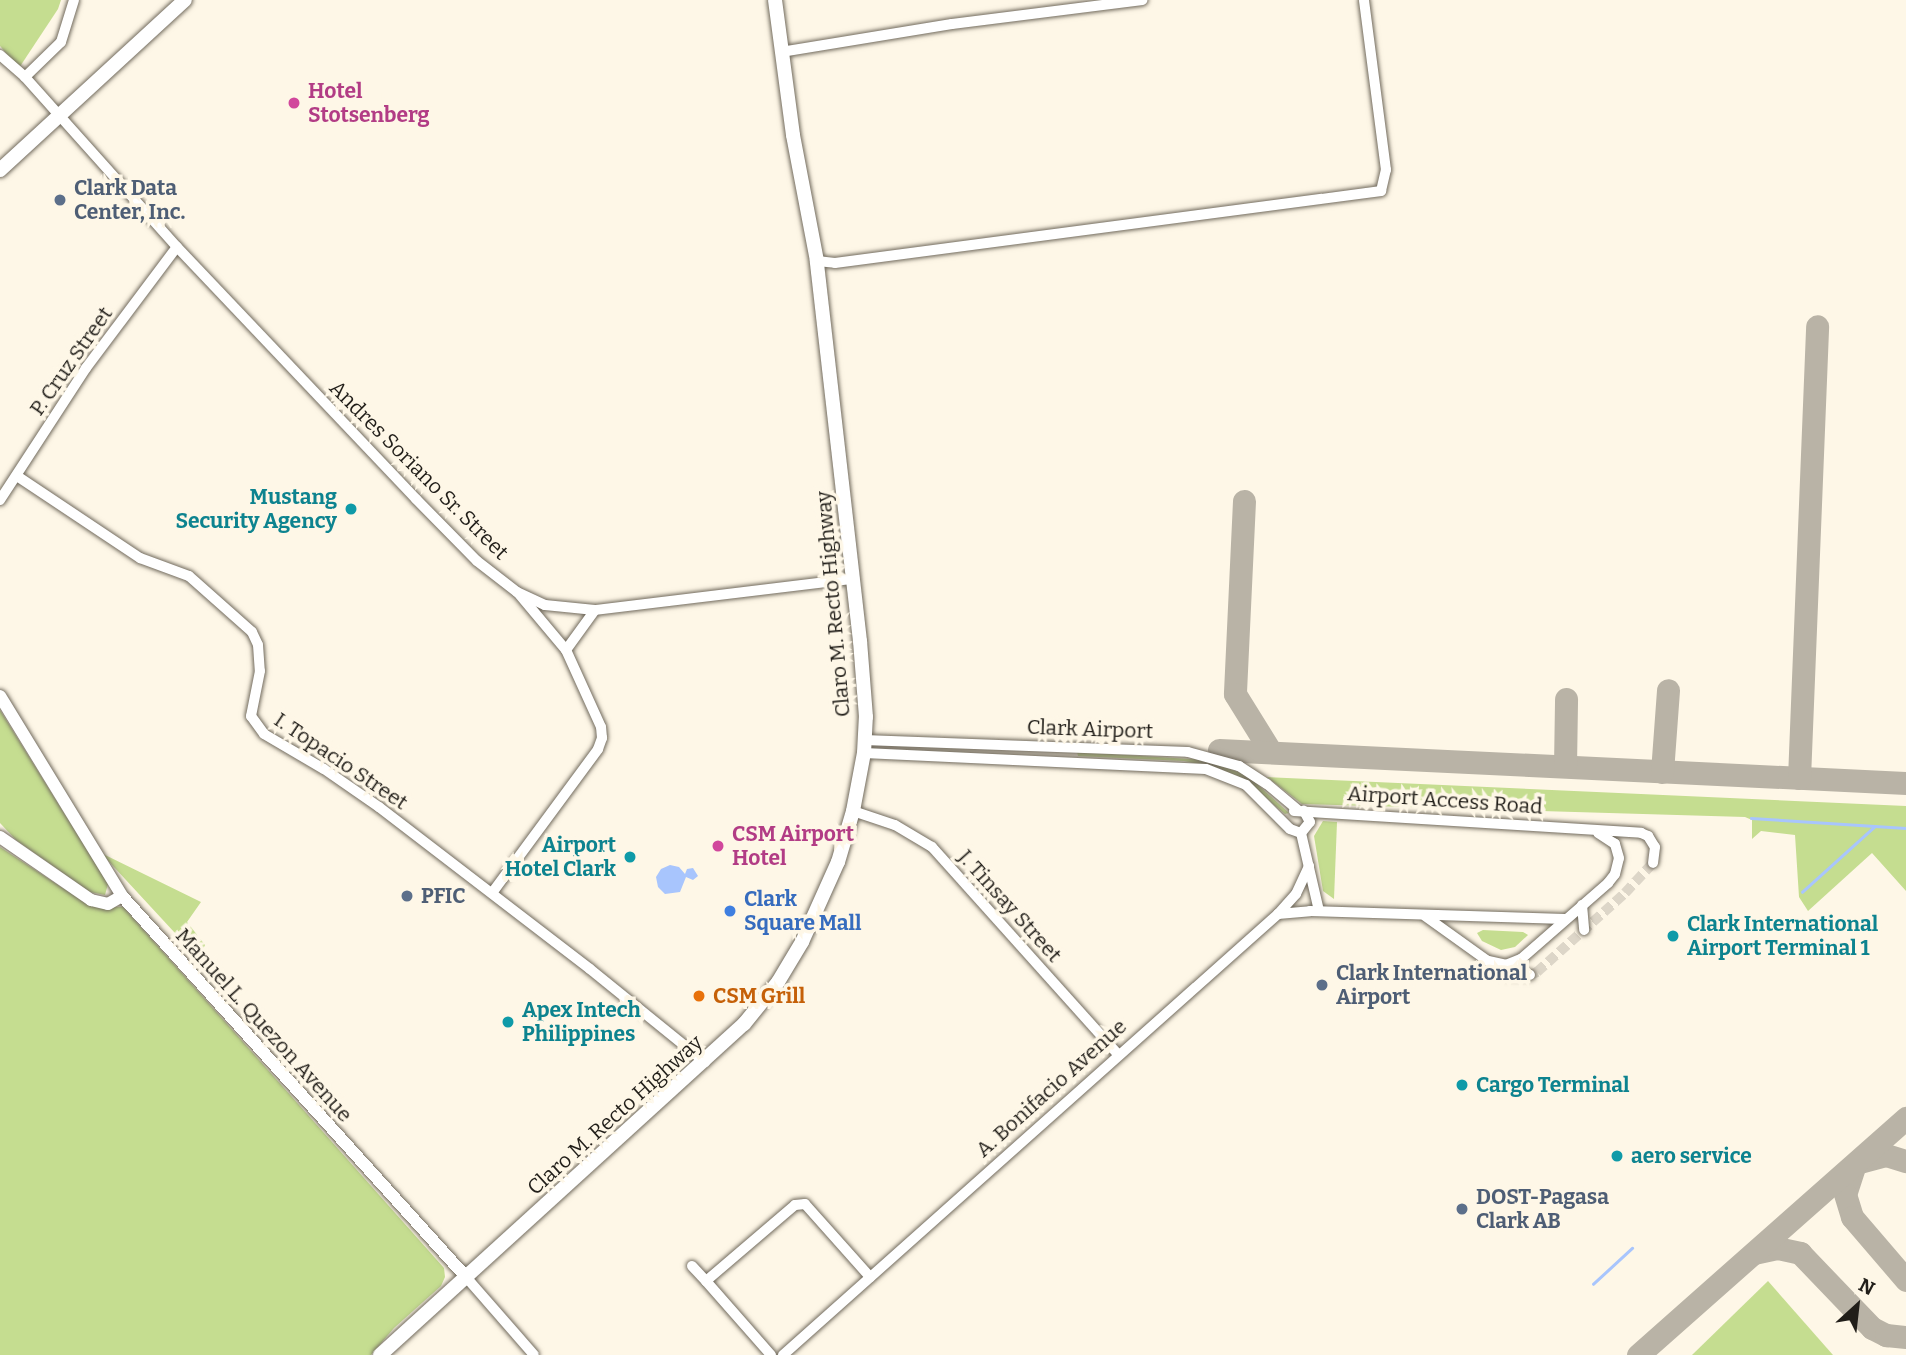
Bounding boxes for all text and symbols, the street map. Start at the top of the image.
place label: Hotel Stotsenberg [308,78,430,128]
marker: Hotel Stotsenberg [286,95,302,111]
place label: Clark Data Center, Inc. [74,175,185,225]
marker: Clark Data Center, Inc. [52,192,68,208]
street label: P. Cruz Street [24,302,118,420]
street label: Andres Soriano Sr. Street [324,375,514,565]
place label: Mustang Security Agency [175,484,337,534]
street label: Claro M. Recto Highway [811,490,855,718]
marker: Mustang Security Agency [343,501,359,517]
street label: I. Topacio Street [269,707,413,815]
street label: Clark Airport [1026,714,1154,744]
street label: Airport Access Road [1346,781,1544,819]
place label: CSM Airport Hotel [732,821,854,871]
place label: Airport Hotel Clark [505,832,616,882]
marker: CSM Airport Hotel [710,838,726,854]
street label: J. Tinsay Street [953,845,1067,967]
marker: Airport Hotel Clark [622,849,638,865]
place label: PFIC [421,883,466,909]
place label: Clark Square Mall [744,886,862,936]
marker: PFIC [399,888,415,904]
marker: Clark Square Mall [722,903,738,919]
place label: Clark International Airport Terminal 1 [1687,911,1878,961]
street label: Manuel L. Quezon Avenue [170,923,358,1127]
marker: Clark International Airport Terminal 1 [1665,928,1681,944]
place label: Clark International Airport [1336,960,1527,1010]
marker: Clark International Airport [1314,977,1330,993]
place label: CSM Grill [713,983,805,1009]
marker: CSM Grill [691,988,707,1004]
place label: Apex Intech Philippines [522,997,641,1047]
marker: Apex Intech Philippines [500,1014,516,1030]
street label: A. Bonifacio Avenue [970,1014,1132,1162]
street label: Claro M. Recto Highway [522,1030,708,1200]
place label: Cargo Terminal [1476,1072,1630,1098]
marker: Cargo Terminal [1454,1077,1470,1093]
place label: aero service [1631,1143,1752,1169]
marker: aero service [1609,1148,1625,1164]
place label: DOST-Pagasa Clark AB [1476,1184,1609,1234]
marker: DOST-Pagasa Clark AB [1454,1201,1470,1217]
north arrow [1822,1271,1892,1341]
text: N [1855,1273,1879,1300]

